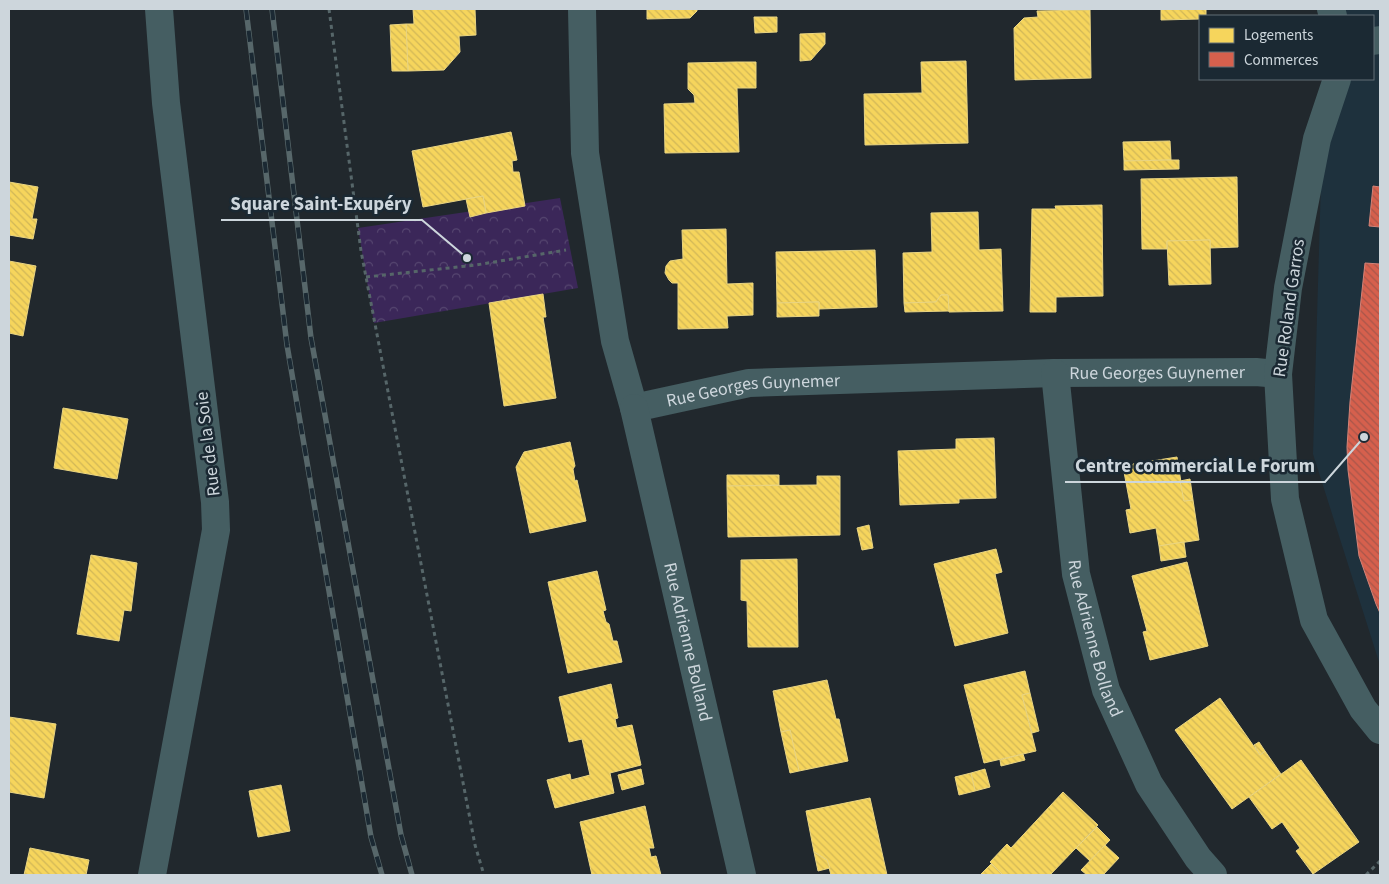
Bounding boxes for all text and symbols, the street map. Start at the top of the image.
legend [1199,15,1374,80]
text: Logements [1244,25,1313,46]
text: Commerces [1244,50,1318,71]
callout: Square Saint-Exupéry [221,186,422,220]
text: Square Saint-Exupéry [230,191,412,218]
street label: Rue Roland Garros [1267,237,1311,379]
street label: Rue Georges Guynemer [1069,360,1246,385]
street label: Rue Georges Guynemer [664,368,841,413]
street label: Rue de la Soie [189,390,227,498]
callout: Centre commercial Le Forum [1065,448,1325,482]
text: Centre commercial Le Forum [1075,453,1315,480]
street label: Rue Adrienne Bolland [1062,558,1129,721]
street label: Rue Adrienne Bolland [658,560,719,724]

